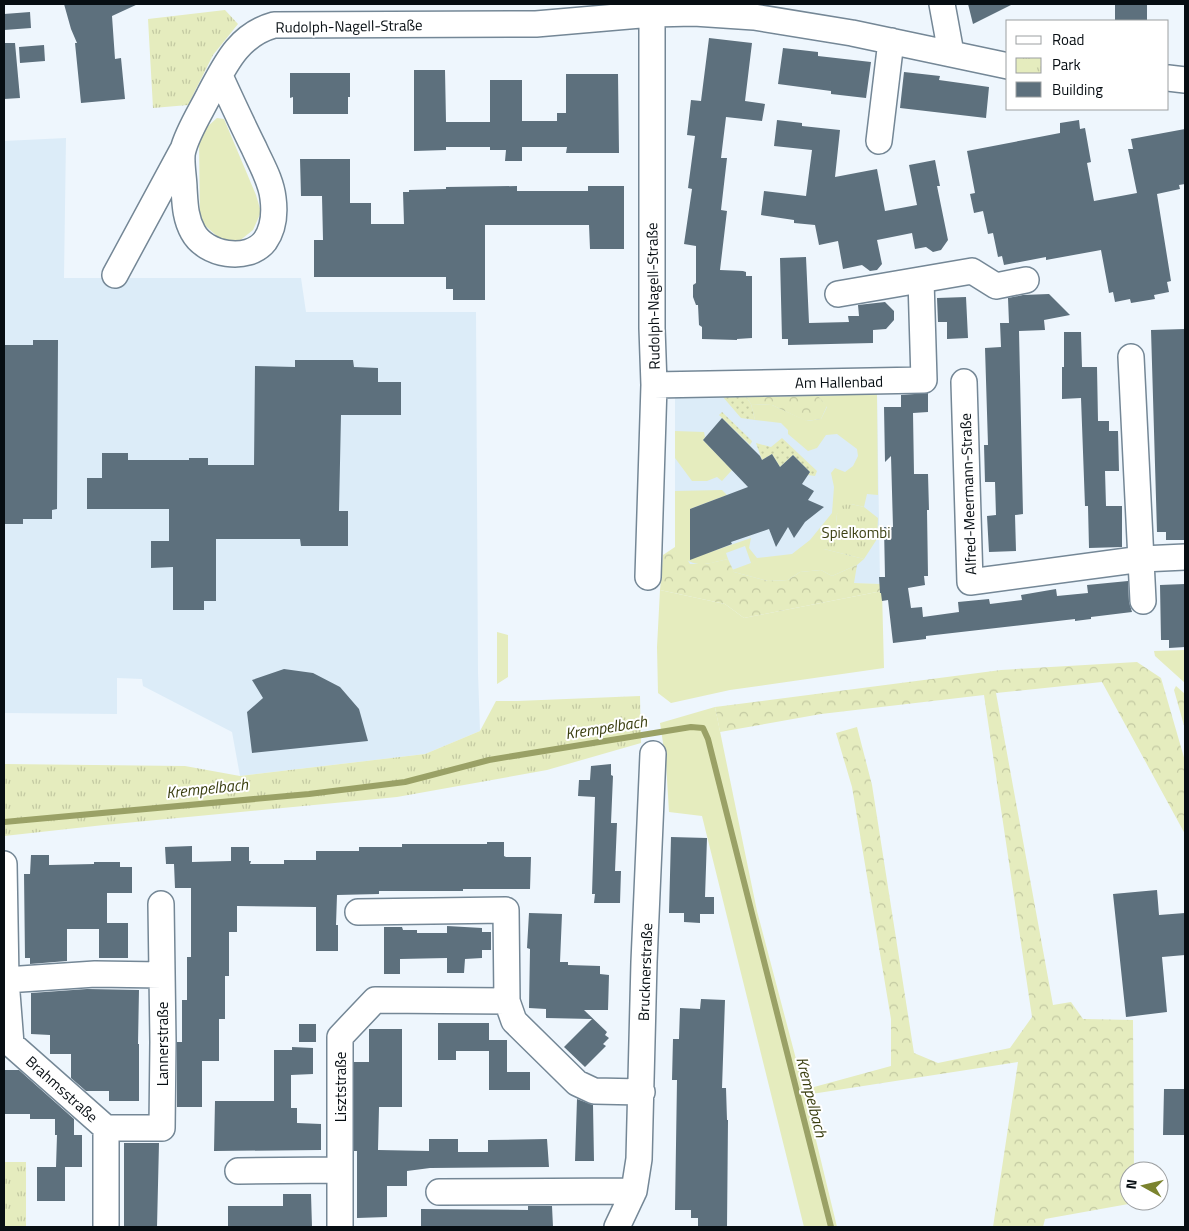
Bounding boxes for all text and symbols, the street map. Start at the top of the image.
street label: Rudolph-Nagell-Straße [275,13,423,39]
legend [1006,20,1169,110]
text: Road [1052,28,1084,51]
text: Park [1052,53,1081,76]
text: Building [1052,78,1103,101]
street label: Rudolph-Nagell-Straße [640,222,666,370]
street label: Am Hallenbad [795,370,883,394]
street label: Alfred-Meermann-Straße [954,413,982,575]
park label: Spielkombi [822,521,891,544]
water label: Krempelbach [564,709,649,745]
water label: Krempelbach [165,772,250,804]
street label: Brucknerstraße [632,923,658,1021]
street label: Lannerstraße [151,1002,174,1086]
street label: Brahmsstraße [21,1050,103,1128]
street label: Lisztstraße [329,1052,352,1122]
water label: Krempelbach [790,1054,834,1141]
north arrow [1119,1161,1169,1211]
text: N [1120,1178,1142,1190]

